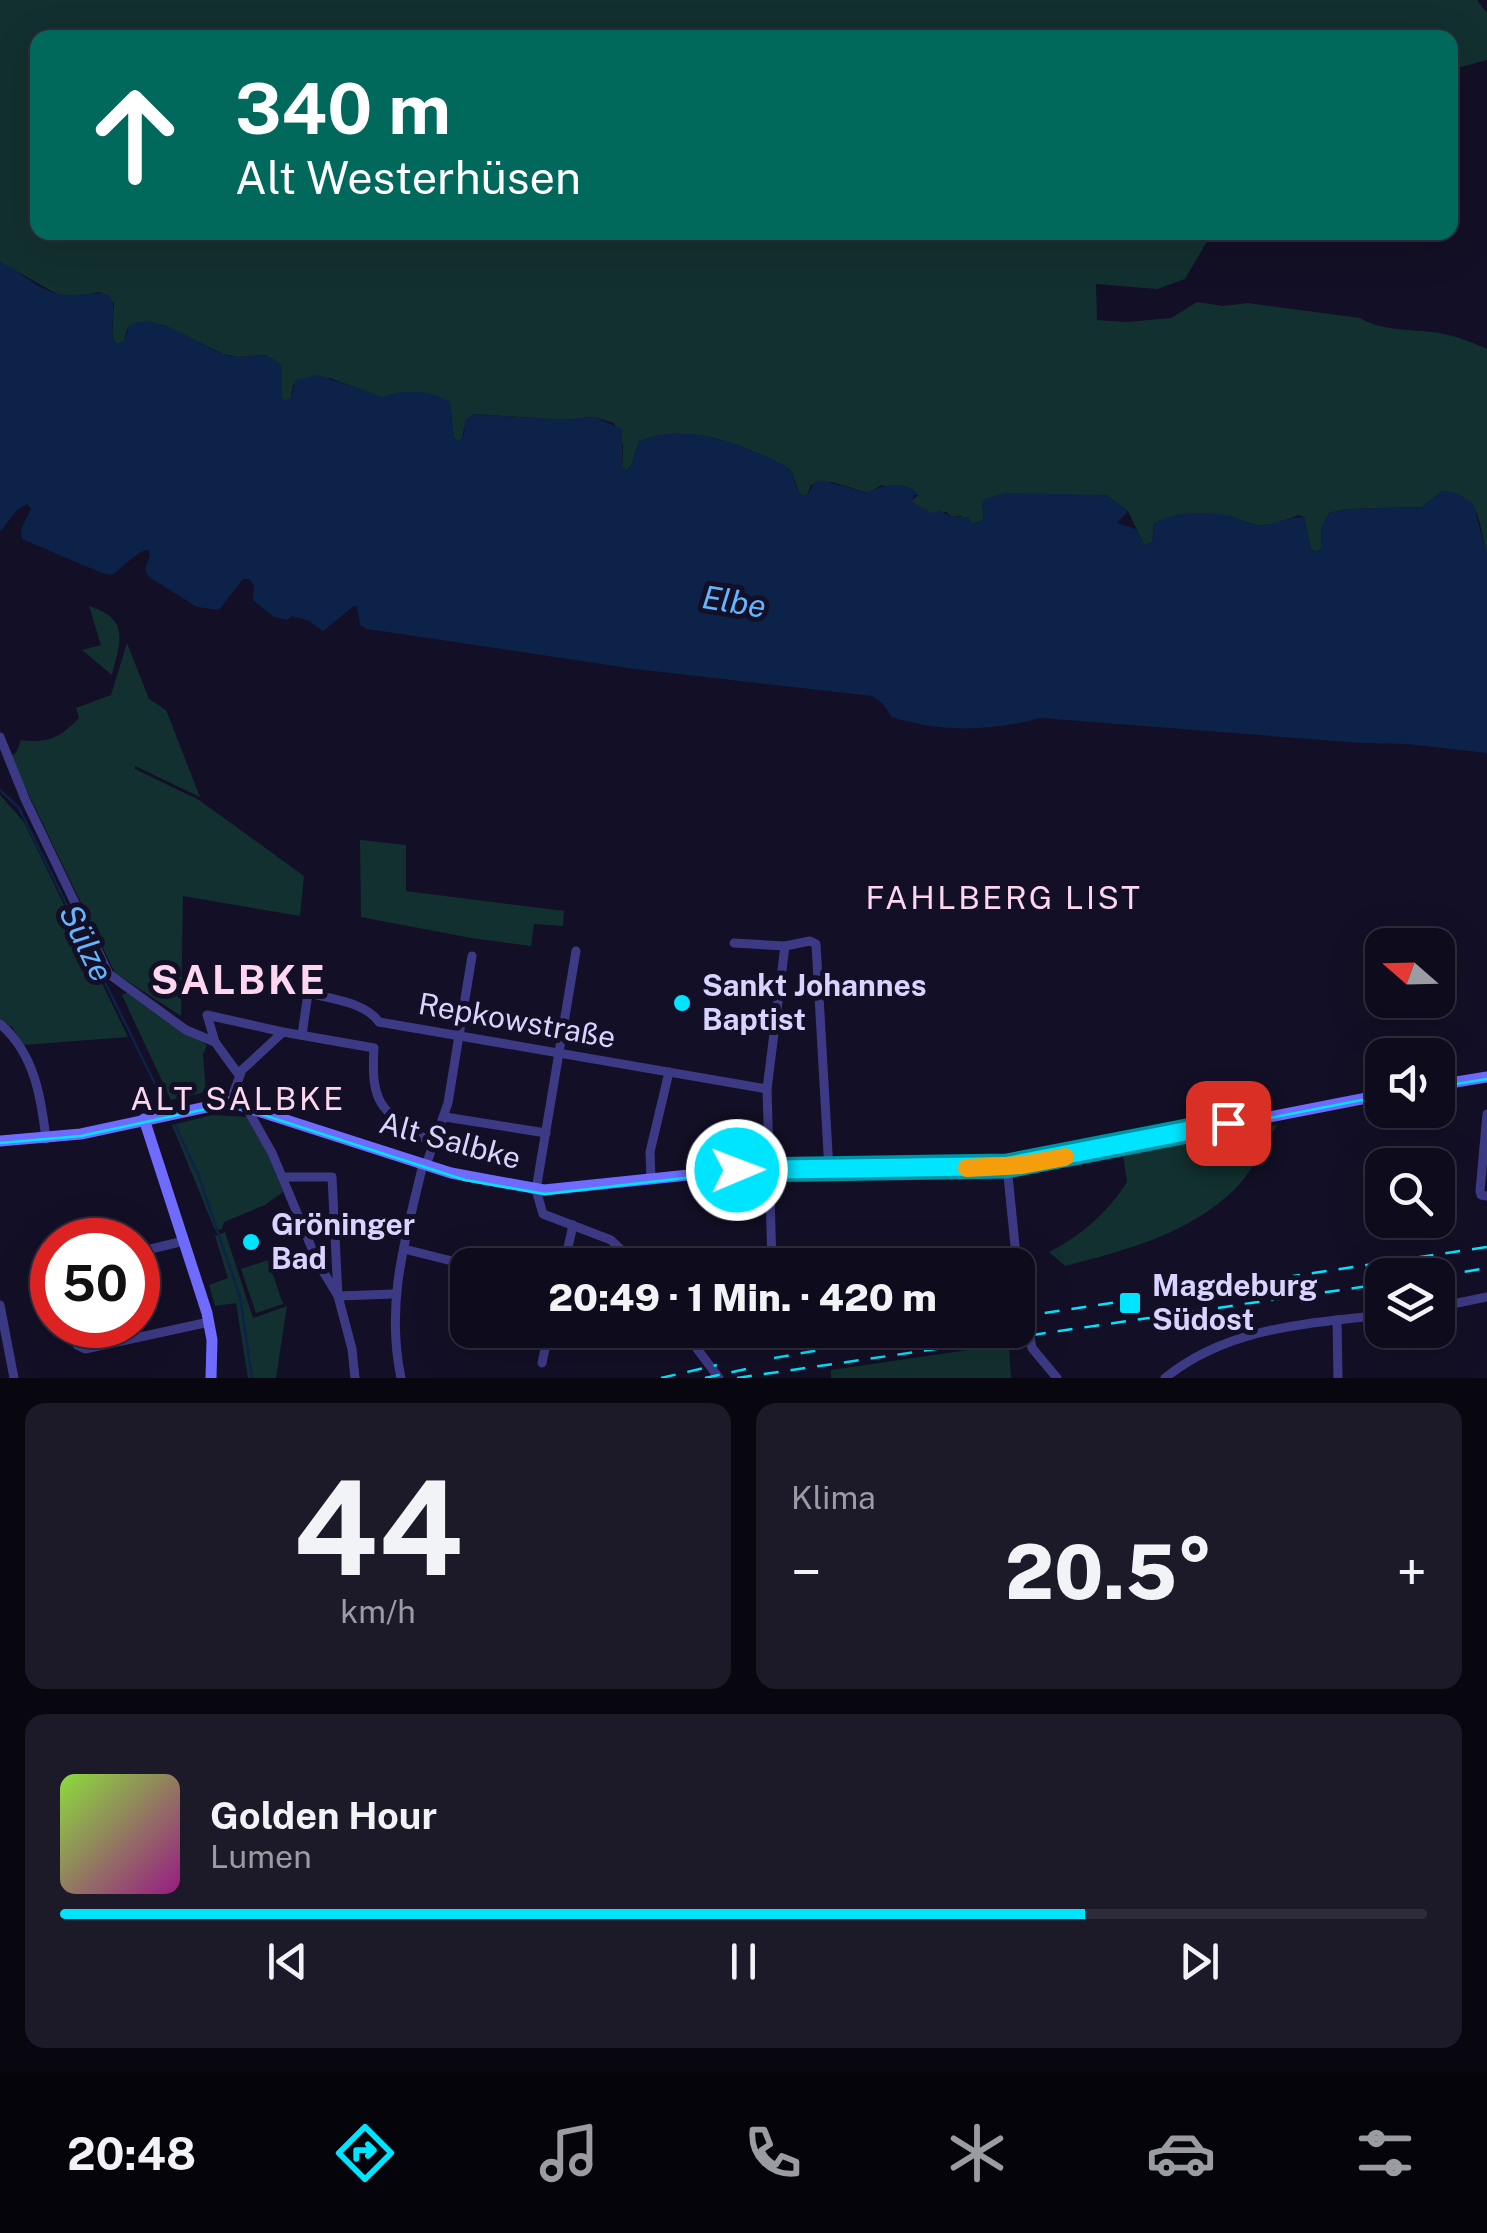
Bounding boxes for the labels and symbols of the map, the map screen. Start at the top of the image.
water label: Elbe [700,578,769,625]
district label: FAHLBERG LIST [866,879,1142,916]
water label: Sülze [52,898,121,987]
north arrow [1365,928,1455,1018]
district label: SALBKE [151,956,327,1003]
place label: Sankt Johannes Baptist [702,967,927,1037]
street label: Repkowstraße [416,985,619,1055]
marker: Sankt Johannes Baptist [671,992,693,1014]
district label: ALT SALBKE [130,1080,346,1117]
pin [1186,1081,1271,1166]
street label: Alt Salbke [376,1104,525,1176]
position arrow [685,1118,789,1222]
place label: Gröninger Bad [271,1206,415,1276]
speed limit sign: 50 [30,1218,160,1348]
marker: Gröninger Bad [240,1231,262,1253]
place label: Magdeburg Südost [1152,1267,1318,1337]
marker: Magdeburg Südost [1117,1290,1143,1316]

